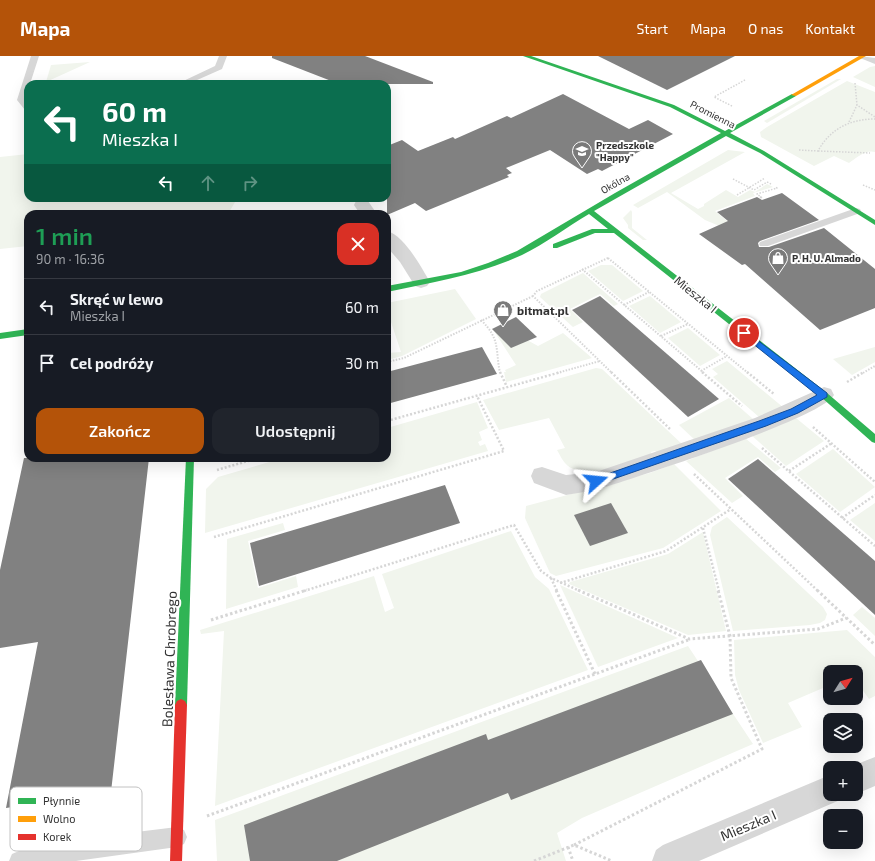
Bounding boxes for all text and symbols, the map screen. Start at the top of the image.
text: Mapa [20,17,70,40]
text: Start [636,20,668,37]
text: Mapa [690,20,726,37]
text: O nas [748,20,783,37]
text: Kontakt [805,20,855,37]
text: 60 m [102,94,167,128]
icon: left [36,96,88,148]
street label: Promienna [688,97,738,131]
text: Mieszka I [102,128,178,150]
place label: Przedszkole "Happy" [596,139,654,164]
school or university icon: Przedszkole "Happy" [571,140,593,168]
street label: Okólna [598,170,632,196]
icon: left [155,172,177,194]
icon: ahead [197,172,219,194]
icon: right [239,172,261,194]
text: 1 min [36,221,93,250]
button: close [337,223,379,265]
shop icon: P. H. U. Almado [767,247,789,275]
text: 90 m · 16:36 [36,251,105,267]
place label: P. H. U. Almado [792,252,861,264]
street label: Mieszka I [672,273,720,315]
text: Skręć w lewo [70,290,163,308]
icon: left [36,296,58,318]
text: 60 m [345,298,379,316]
shop icon: bitmat.pl [492,299,514,327]
place label: bitmat.pl [517,303,569,317]
text: Mieszka I [70,308,125,324]
pin [727,316,761,350]
icon: arrive [733,322,755,344]
icon: arrive [36,352,58,374]
text: Cel podróży [70,354,153,372]
text: 30 m [345,354,379,372]
button: Zakończ [36,408,204,454]
button: Udostępnij [212,408,379,454]
position arrow [575,460,617,502]
street label: Bolesława Chrobrego [158,591,180,727]
north arrow [823,665,863,705]
map controls [823,665,863,849]
button: layers [823,713,863,753]
button: + [823,761,863,801]
legend [10,787,142,851]
text: Płynnie [43,794,80,807]
street label: Mieszka I [717,806,779,844]
button: − [823,809,863,849]
text: Wolno [43,812,75,825]
text: Korek [43,830,72,843]

